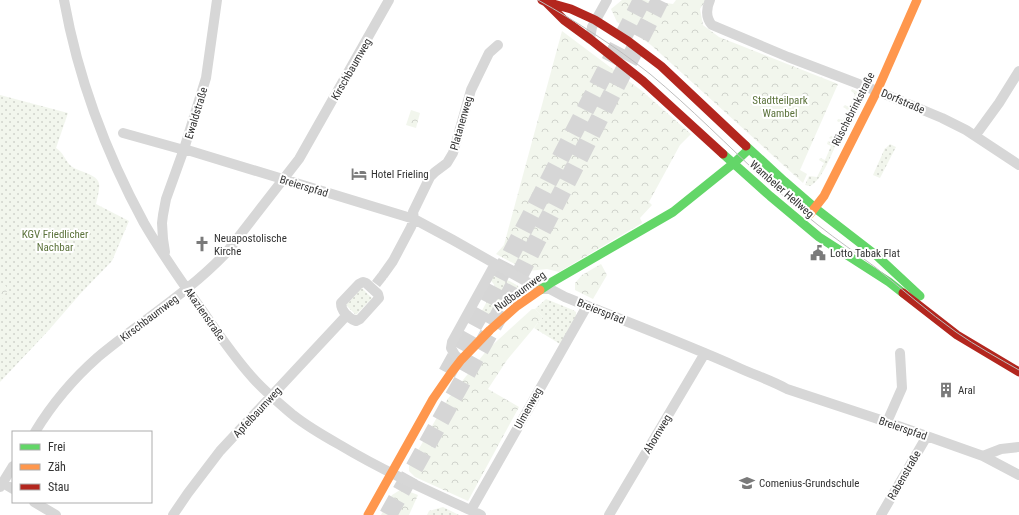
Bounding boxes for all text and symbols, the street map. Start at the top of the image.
street label: Kirschbaumweg [328,36,374,103]
street label: Rüschebrinkstraße [829,70,878,148]
street label: Ewaldstraße [182,86,210,141]
street label: Dorfstraße [879,86,927,116]
street label: Platanenweg [448,94,475,152]
park label: Stadtteilpark Wambel [752,94,808,120]
street label: Wambeler Hellweg [747,158,816,221]
hotel icon: Hotel Frieling [350,165,368,183]
place label: Hotel Frieling [371,168,429,181]
street label: Breierspfad [278,173,330,200]
park label: KGV Friedlicher Nachbar [22,228,89,254]
place label: Neuapostolische Kirche [214,232,287,258]
church icon: Neuapostolische Kirche [193,235,211,253]
public building icon: Lotto Tabak Flat [809,244,827,262]
place label: Lotto Tabak Flat [830,247,900,260]
street label: Nußbaumweg [492,269,548,314]
street label: Akazienstraße [181,285,228,343]
street label: Kirschbaumweg [118,292,181,344]
street label: Breierspfad [575,296,626,327]
building icon: Aral [937,381,955,399]
street label: Apfelbaumweg [231,384,284,440]
place label: Aral [958,384,975,397]
street label: Ulmenweg [512,385,545,431]
street label: Ahornweg [641,412,674,456]
street label: Breierspfad [877,414,929,443]
legend [12,431,152,503]
text: Frei [48,440,66,454]
street label: Rabenstraße [885,448,924,502]
text: Zäh [48,460,66,474]
school or university icon: Comenius-Grundschule [738,474,756,492]
place label: Comenius-Grundschule [759,477,859,490]
text: Stau [48,480,70,494]

